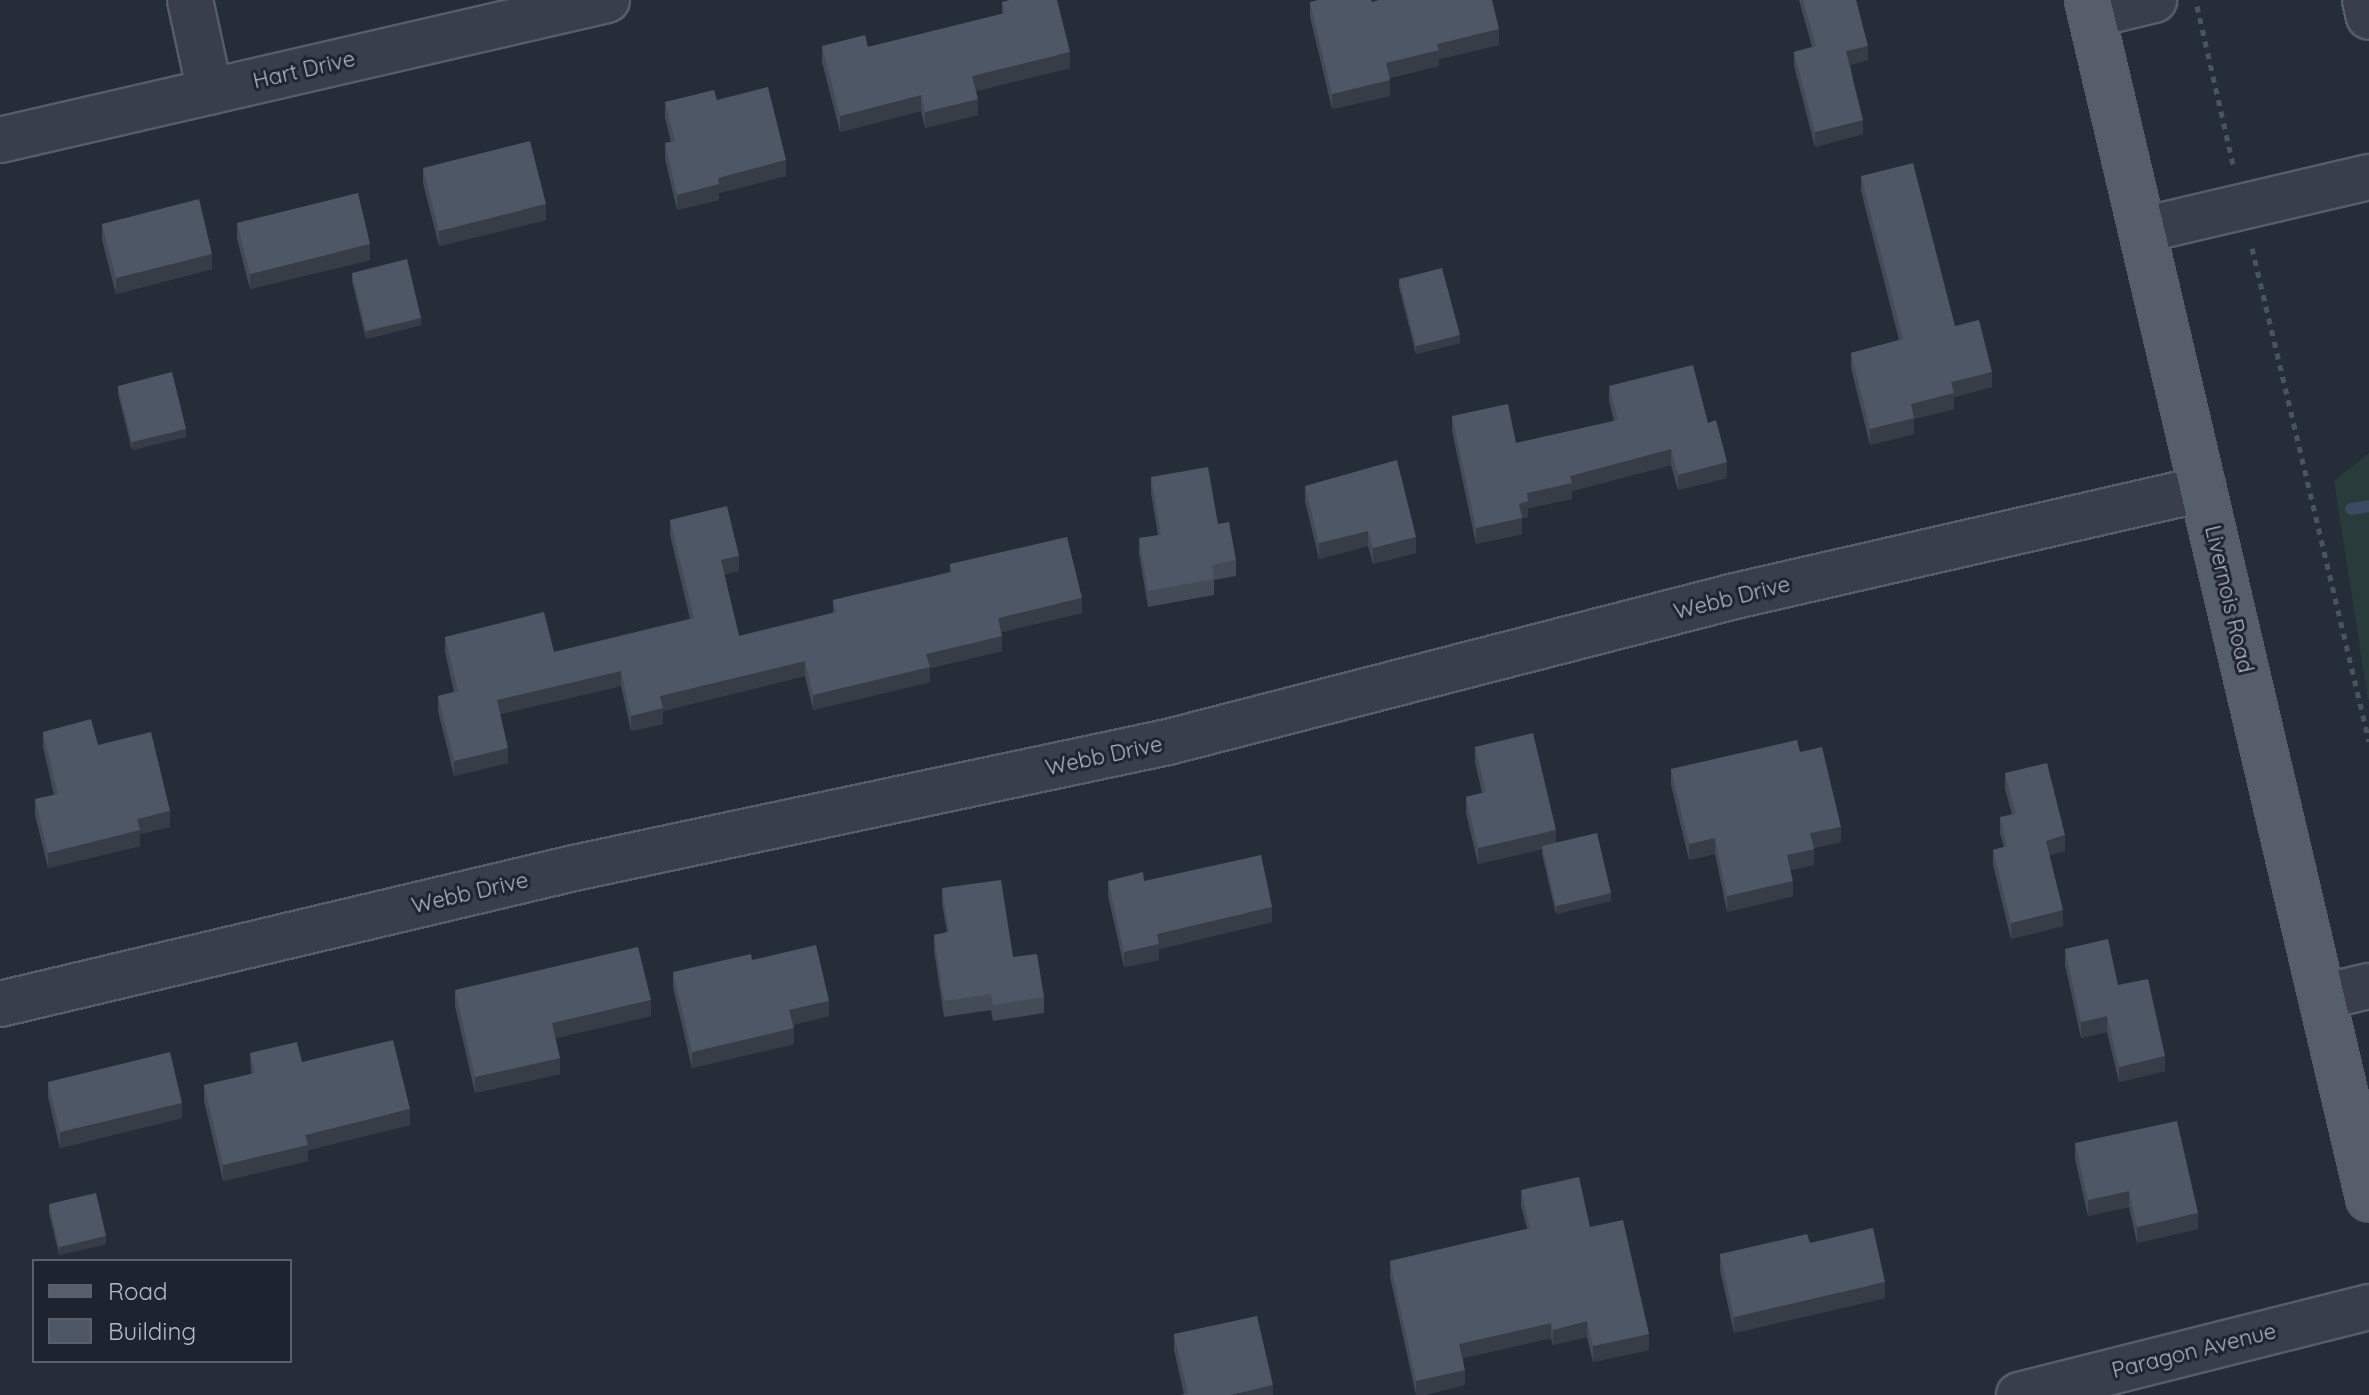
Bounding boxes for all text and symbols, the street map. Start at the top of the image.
street label: Hart Drive [250,45,358,95]
street label: Livernois Road [2199,523,2259,675]
street label: Webb Drive [1671,571,1793,625]
street label: Webb Drive [1043,731,1165,781]
street label: Webb Drive [409,867,531,919]
legend [32,1259,292,1363]
text: Road [108,1276,168,1306]
text: Building [108,1316,196,1346]
street label: Paragon Avenue [2109,1318,2279,1384]

